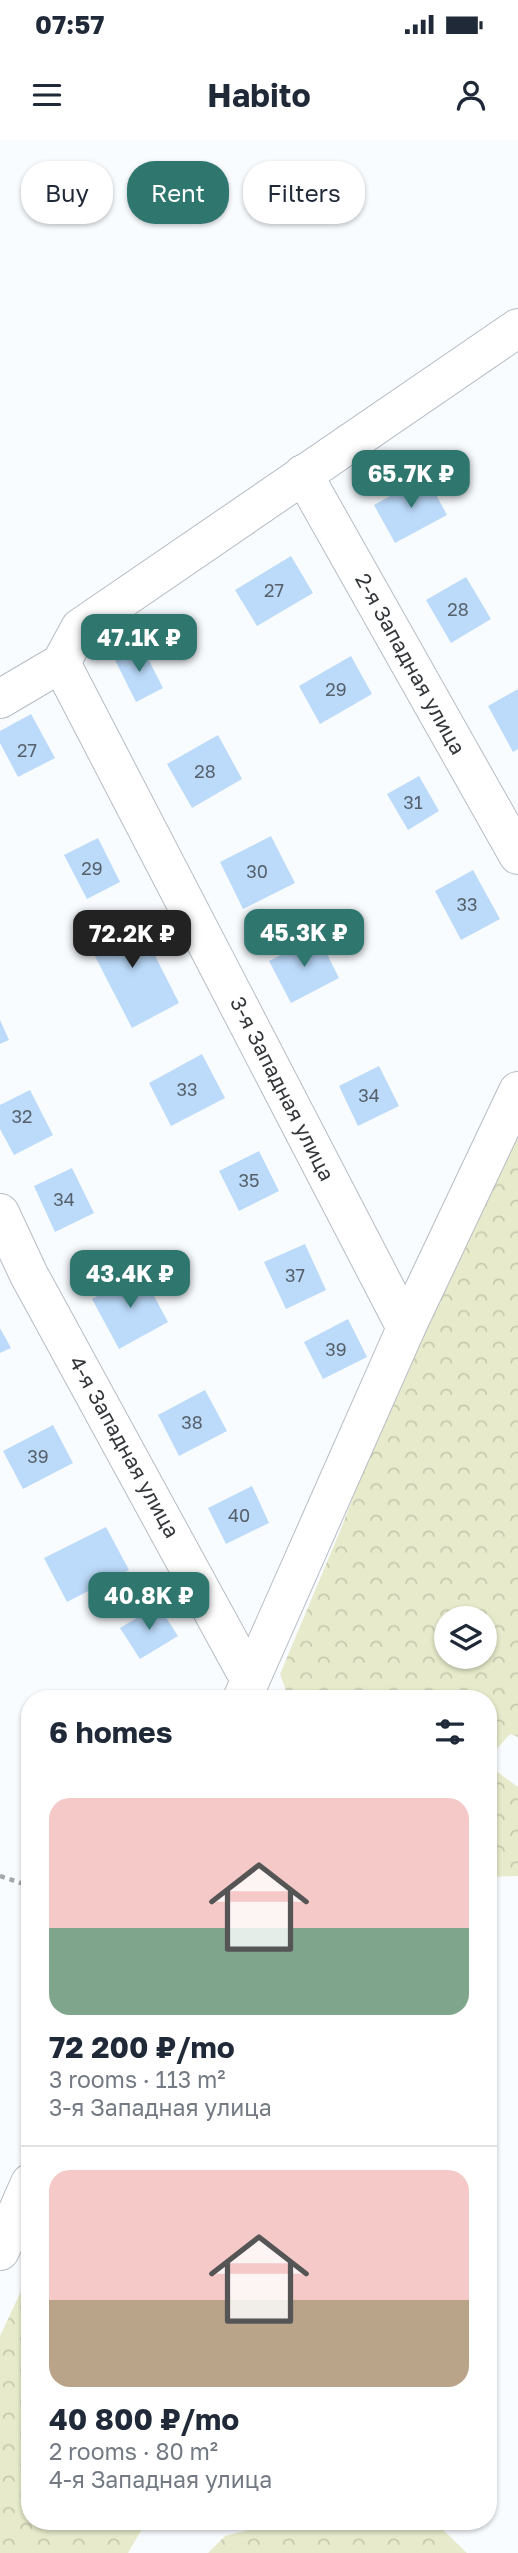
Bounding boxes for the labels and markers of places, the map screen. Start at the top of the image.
pin: 65.7K ₽ [346,450,476,510]
pin: 47.1K ₽ [74,615,204,674]
pin: 72.2K ₽ [67,910,197,970]
pin: 45.3K ₽ [239,910,369,969]
pin: 43.4K ₽ [65,1250,195,1310]
pin: 40.8K ₽ [84,1572,214,1632]

